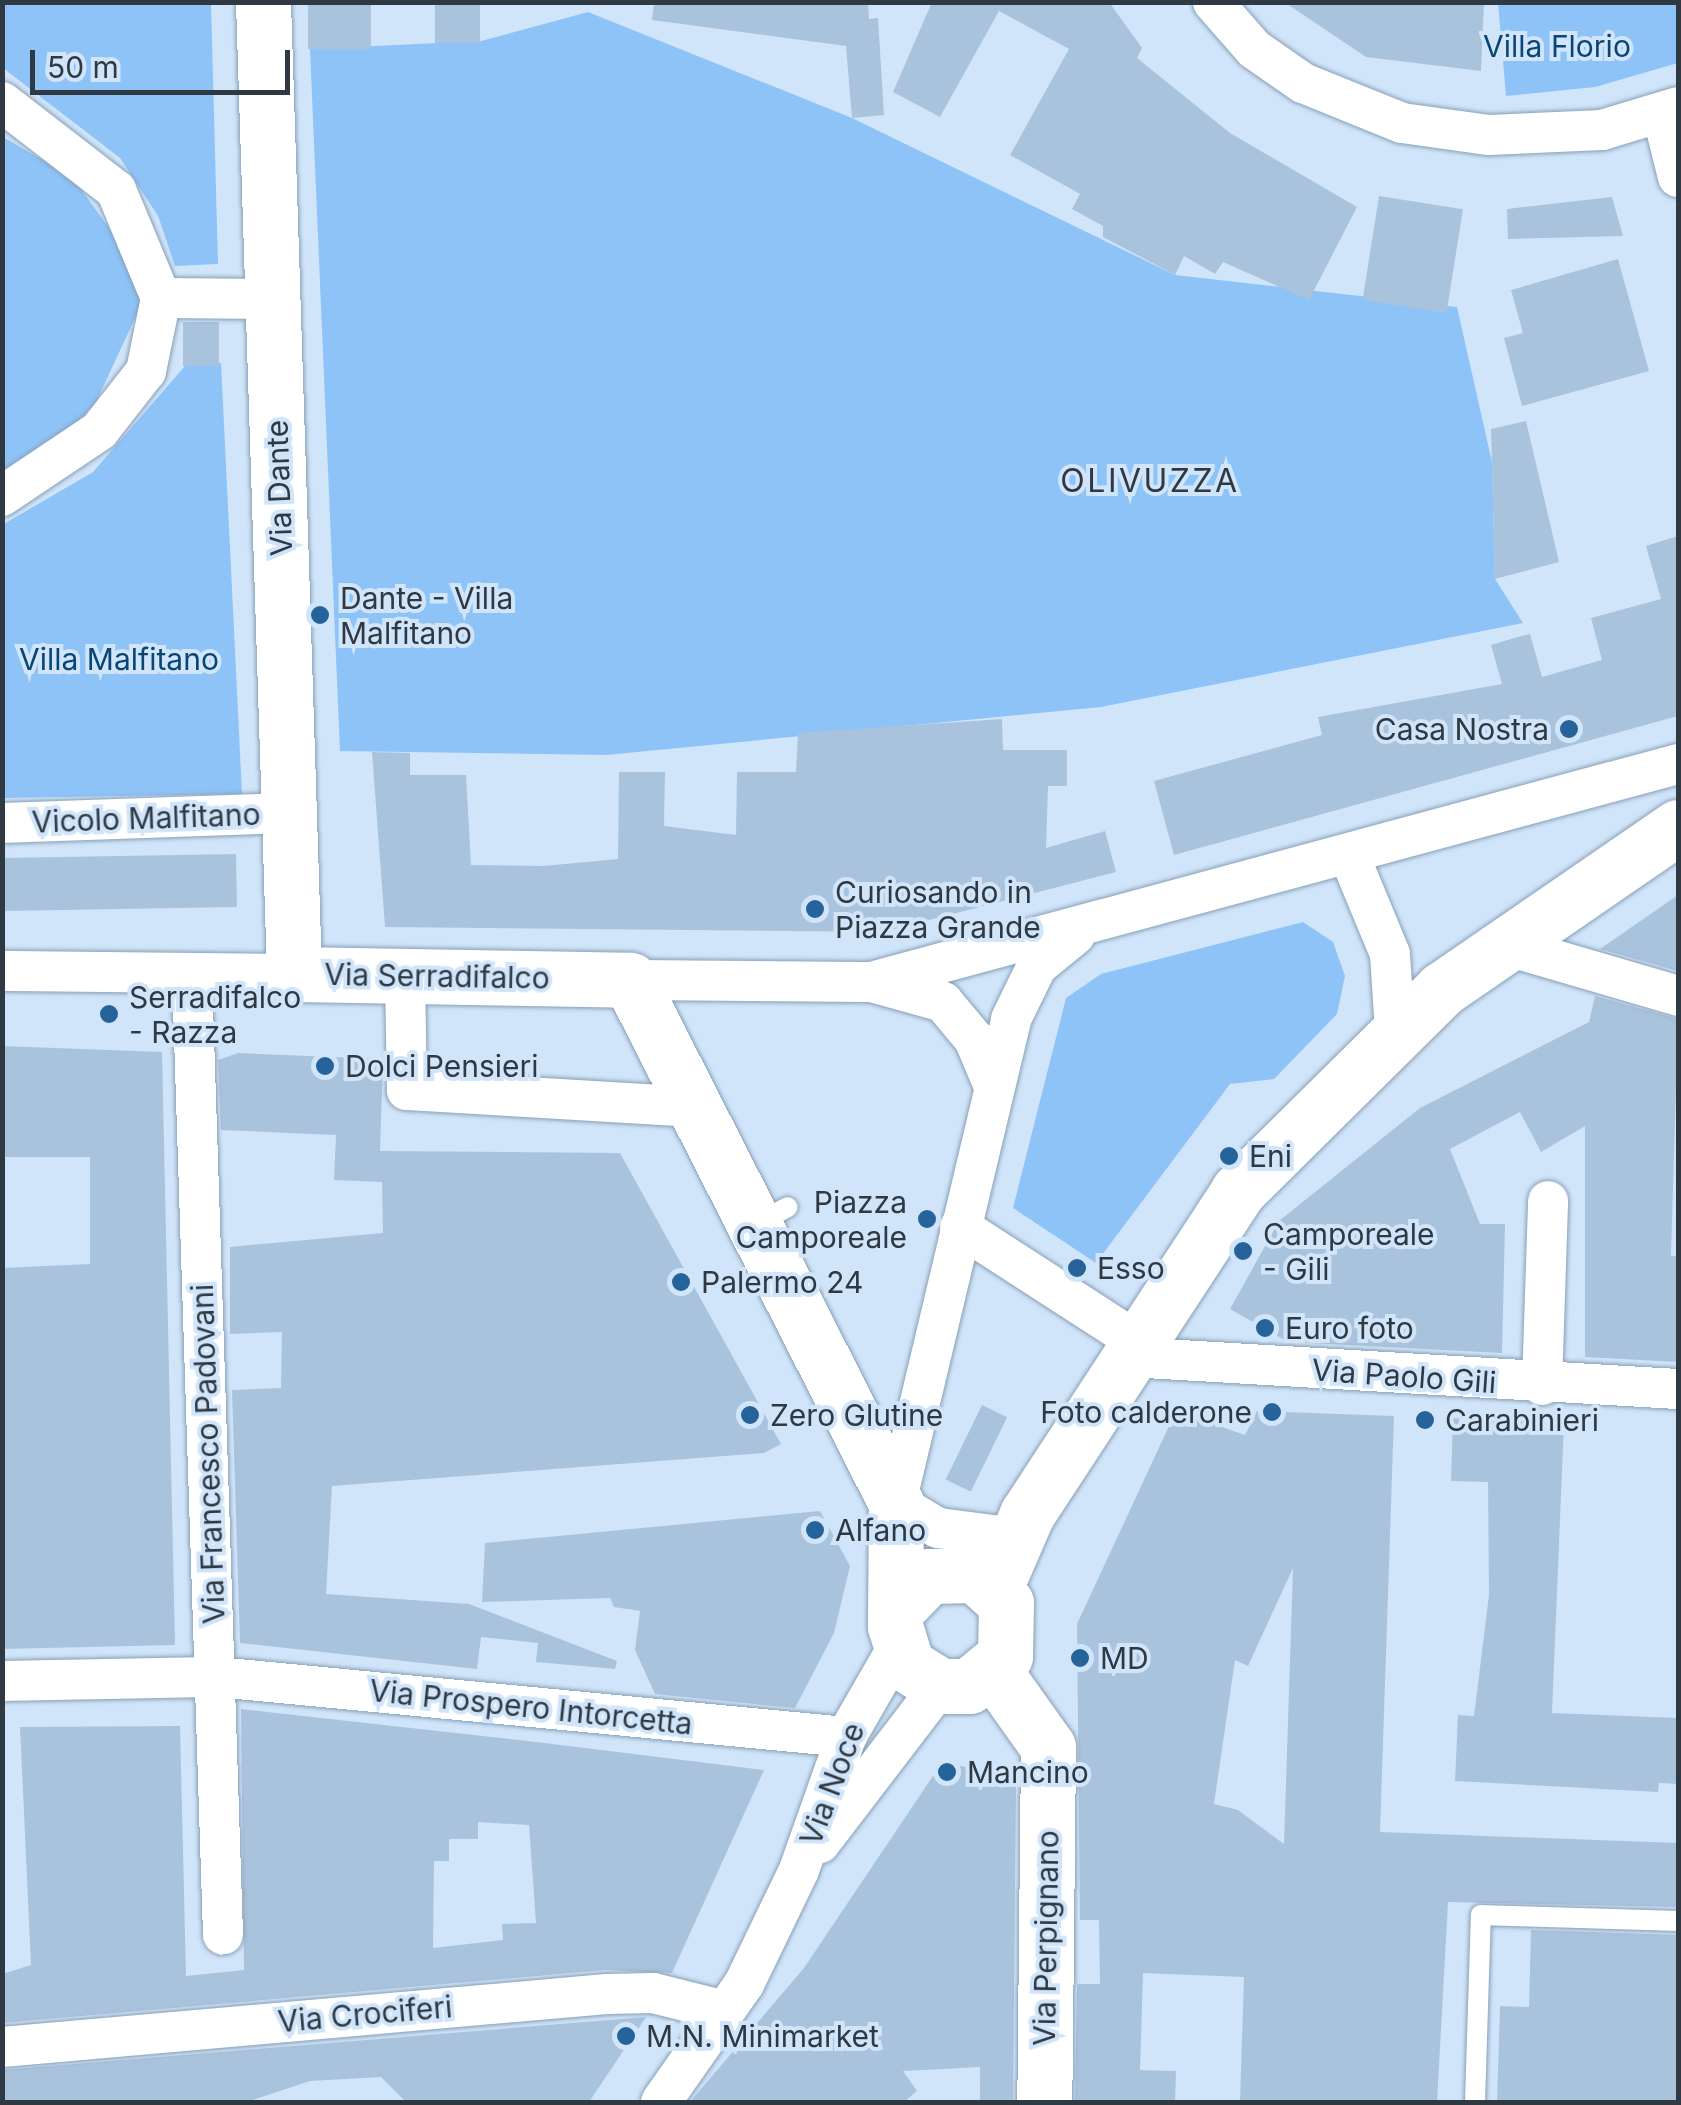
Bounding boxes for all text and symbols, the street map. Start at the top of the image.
park label: Villa Florio [1483,28,1631,64]
scale bar [35,30,295,92]
text: 50 m [47,49,119,85]
street label: Via Dante [259,419,299,557]
district label: OLIVUZZA [1060,462,1240,500]
place label: Dante - Villa Malfitano [340,580,513,650]
marker: Dante - Villa Malfitano [309,604,331,626]
park label: Villa Malfitano [19,641,219,677]
place label: Casa Nostra [1375,711,1549,747]
marker: Casa Nostra [1558,718,1580,740]
street label: Vicolo Malfitano [31,796,261,840]
place label: Curiosando in Piazza Grande [835,874,1041,944]
marker: Curiosando in Piazza Grande [804,898,826,920]
street label: Via Serradifalco [324,956,550,996]
place label: Serradifalco - Razza [129,979,301,1050]
marker: Serradifalco - Razza [98,1003,120,1025]
place label: Dolci Pensieri [345,1048,539,1084]
marker: Dolci Pensieri [314,1055,336,1077]
place label: Eni [1249,1138,1292,1174]
marker: Eni [1218,1145,1240,1167]
place label: Piazza Camporeale [735,1184,907,1254]
marker: Piazza Camporeale [916,1208,938,1230]
place label: Camporeale - Gili [1263,1216,1435,1286]
marker: Camporeale - Gili [1232,1240,1254,1262]
place label: Esso [1097,1250,1165,1286]
marker: Esso [1066,1257,1088,1279]
place label: Palermo 24 [701,1264,863,1300]
marker: Palermo 24 [670,1271,692,1293]
street label: Via Francesco Padovani [184,1283,232,1625]
place label: Euro foto [1285,1310,1414,1346]
marker: Euro foto [1254,1317,1276,1339]
street label: Via Paolo Gili [1310,1352,1498,1400]
place label: Foto calderone [1040,1394,1252,1430]
place label: Zero Glutine [770,1397,943,1433]
marker: Foto calderone [1261,1401,1283,1423]
place label: Carabinieri [1445,1402,1599,1438]
marker: Zero Glutine [739,1404,761,1426]
marker: Carabinieri [1414,1409,1436,1431]
place label: Alfano [835,1512,926,1548]
marker: Alfano [804,1519,826,1541]
place label: MD [1100,1640,1149,1676]
marker: MD [1069,1647,1091,1669]
street label: Via Prospero Intorcetta [368,1672,694,1742]
street label: Via Noce [792,1718,872,1850]
place label: Mancino [967,1754,1089,1790]
marker: Mancino [936,1761,958,1783]
street label: Via Perpignano [1026,1830,1066,2046]
street label: Via Crociferi [276,1988,454,2040]
place label: M.N. Minimarket [646,2018,879,2054]
marker: M.N. Minimarket [615,2025,637,2047]

